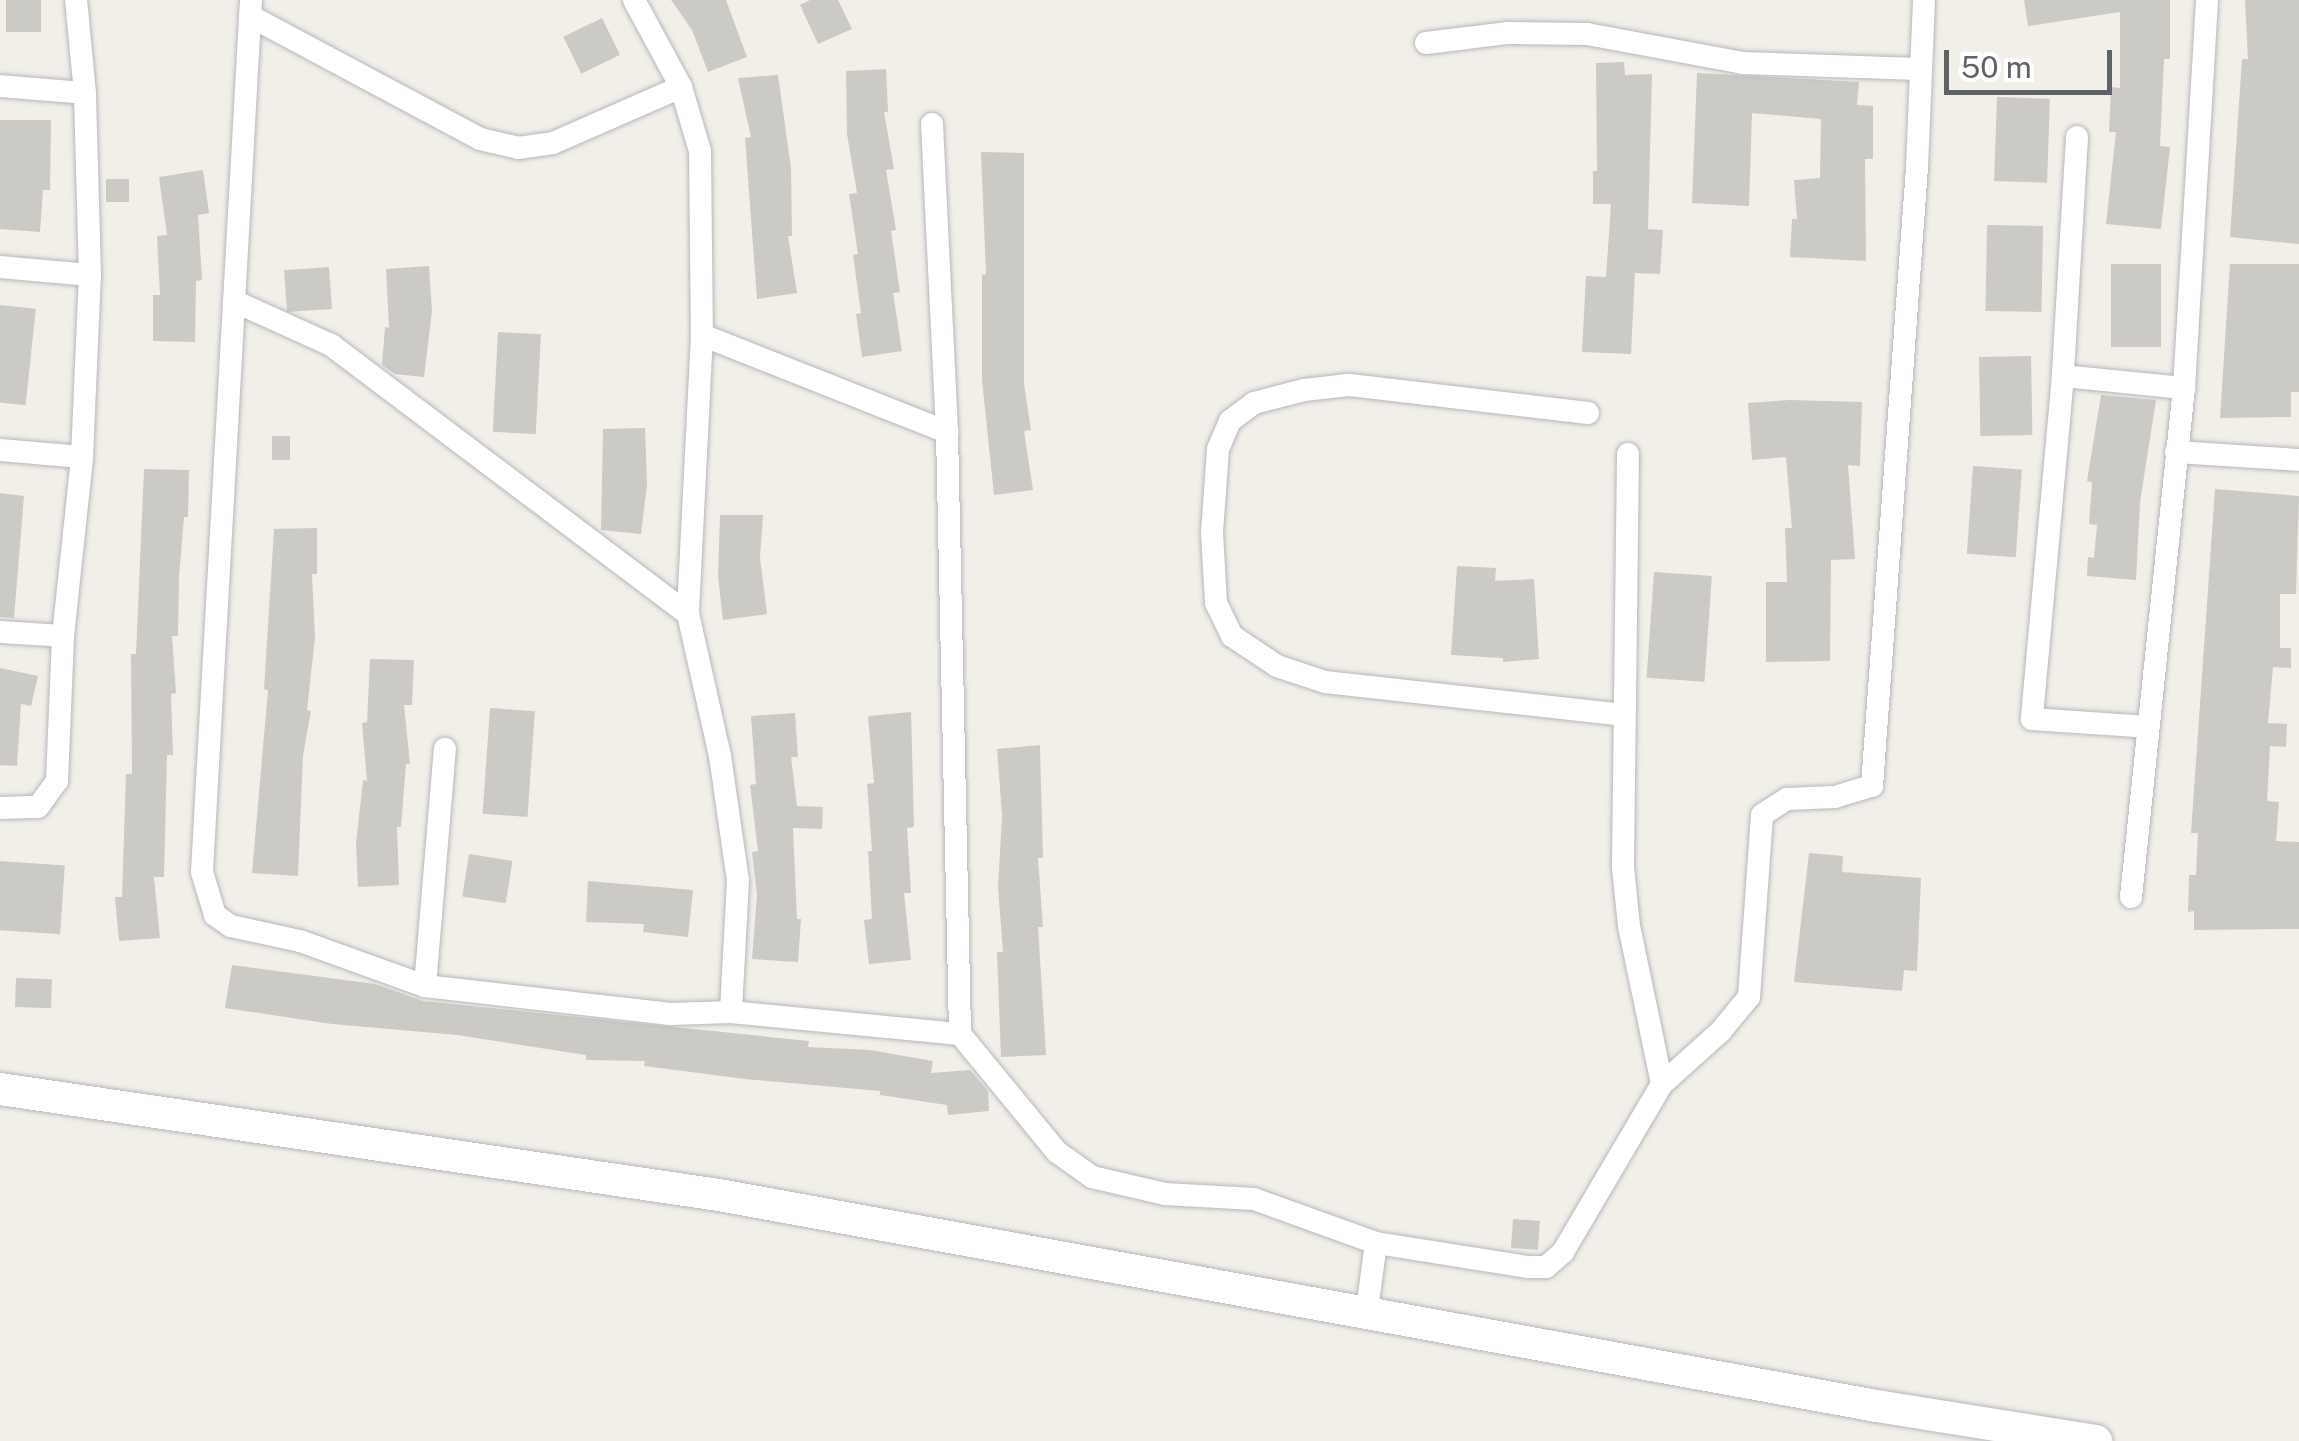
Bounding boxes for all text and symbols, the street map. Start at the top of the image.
scale bar [1949,30,2116,92]
text: 50 m [1961,49,2032,85]

